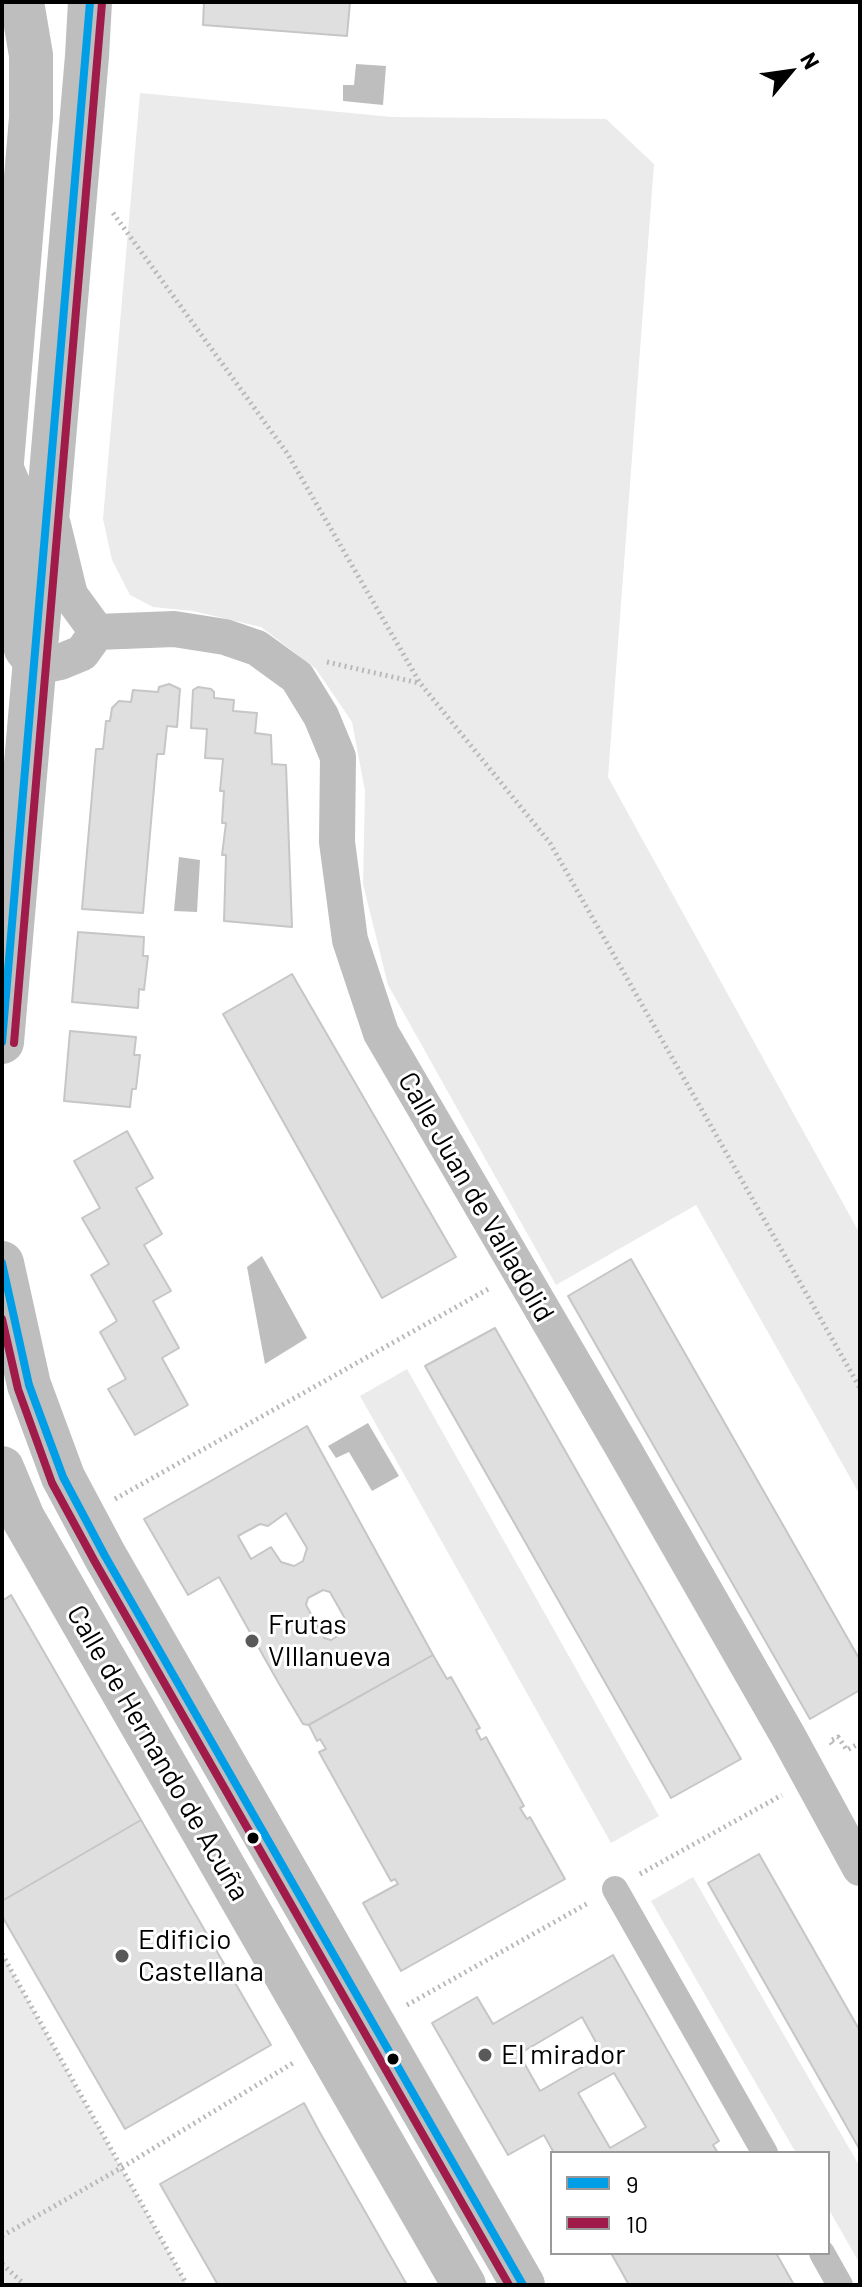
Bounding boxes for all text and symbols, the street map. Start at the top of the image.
north arrow [750,32,830,112]
text: N [796,48,826,73]
street label: Calle Juan de Valladolid [391,1066,561,1328]
street label: Calle de Hernando de Acuña [60,1599,256,1907]
place label: Frutas VIllanueva [268,1608,391,1674]
marker: Frutas VIllanueva [243,1632,261,1650]
unlabelled marker [245,1830,261,1846]
place label: Edificio Castellana [138,1923,264,1989]
marker: Edificio Castellana [113,1947,131,1965]
place label: El mirador [501,2038,625,2072]
marker: El mirador [476,2046,494,2064]
unlabelled marker [385,2051,401,2067]
legend [550,2151,830,2255]
text: 9 [626,2169,639,2198]
text: 10 [626,2209,648,2238]

